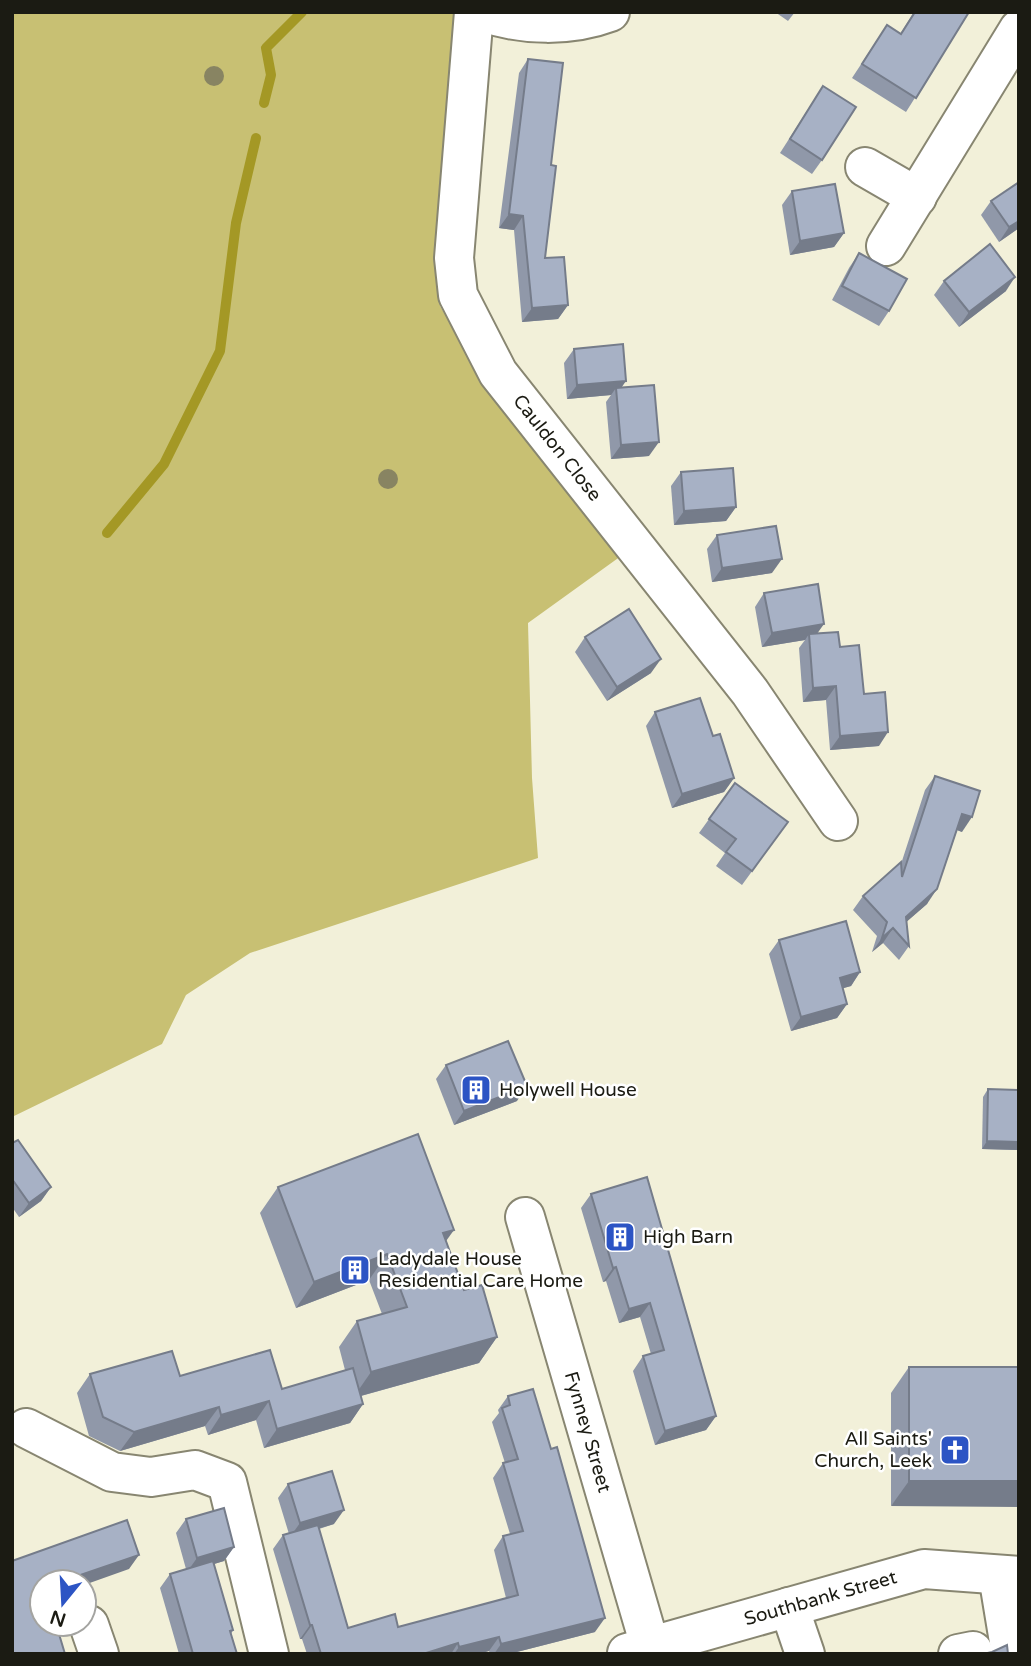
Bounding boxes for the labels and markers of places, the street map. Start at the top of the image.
building icon: Holywell House [459,1073,493,1107]
place label: Holywell House [499,1079,637,1101]
building icon: High Barn [603,1220,637,1254]
place label: High Barn [643,1226,733,1248]
place label: Ladydale House Residential Care Home [378,1248,583,1292]
building icon: Ladydale House Residential Care Home [338,1253,372,1287]
place label: All Saints' Church, Leek [814,1428,932,1472]
church icon: All Saints' Church, Leek [938,1433,972,1467]

